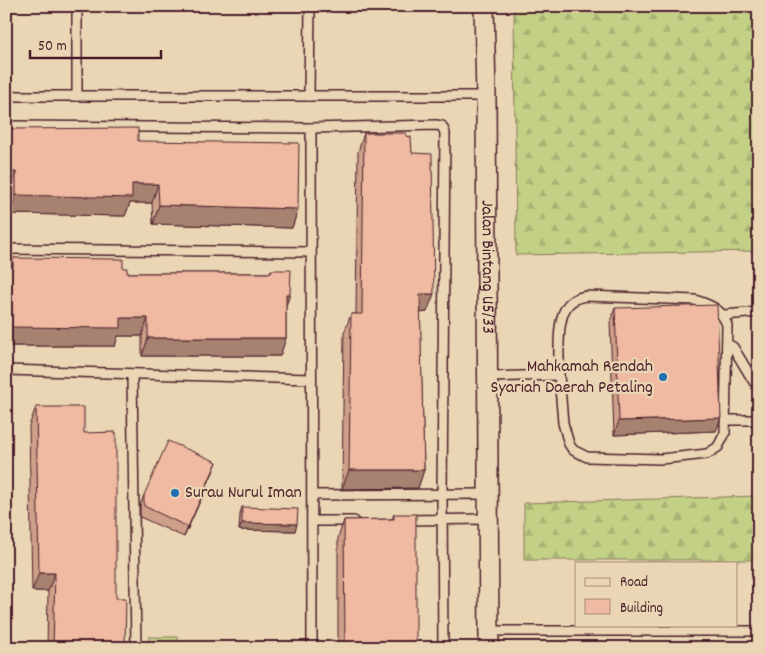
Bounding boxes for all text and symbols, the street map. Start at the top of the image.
scale bar [30,28,161,60]
text: 50 m [38,36,67,58]
street label: Jalan Bintang U5/33 [474,200,500,334]
place label: Mahkamah Rendah Syariah Daerah Petaling [490,355,653,401]
marker: Mahkamah Rendah Syariah Daerah Petaling [657,371,669,383]
place label: Surau Nurul Iman [185,481,302,506]
marker: Surau Nurul Iman [169,487,181,499]
legend [575,562,738,626]
text: Road [620,572,648,594]
text: Building [620,598,663,620]

